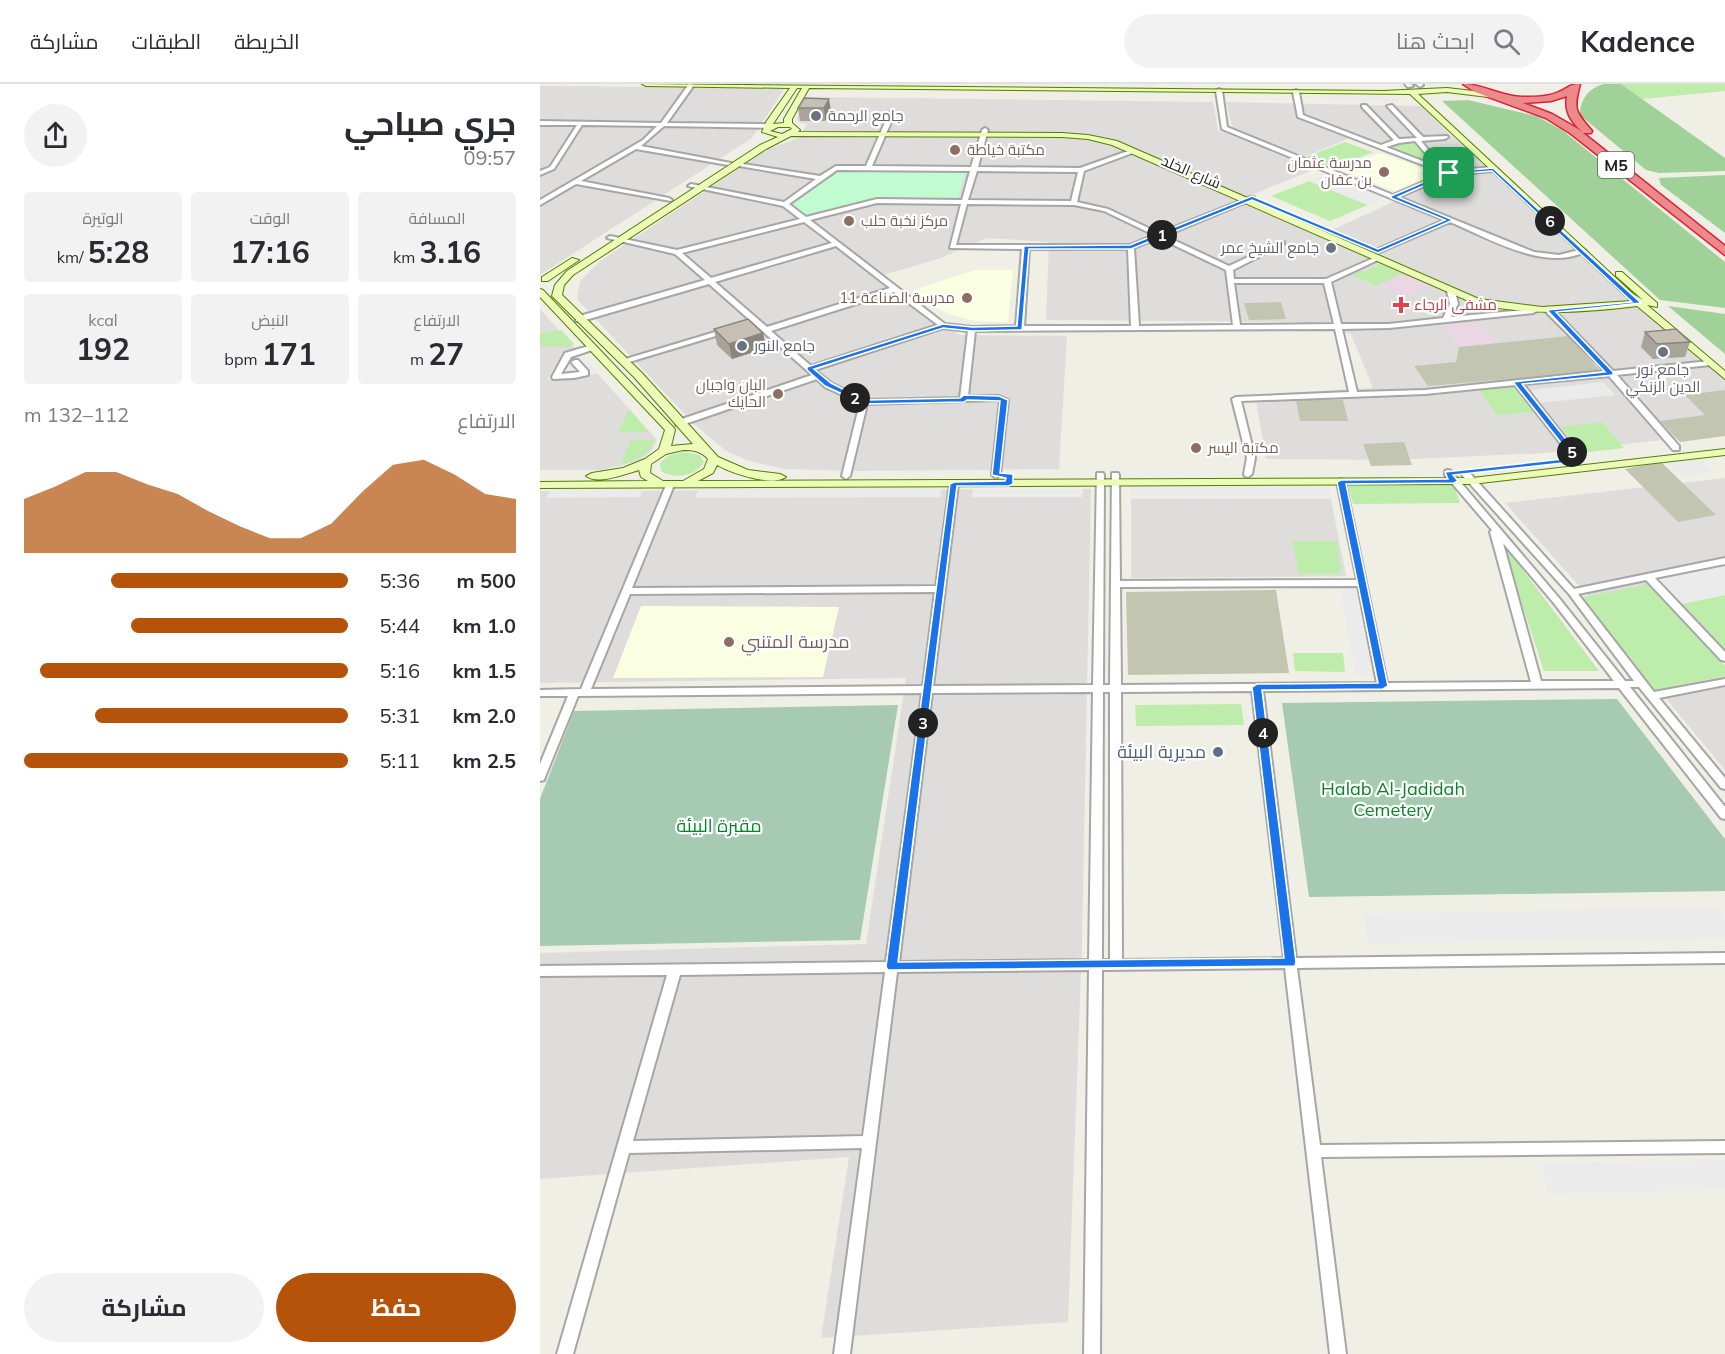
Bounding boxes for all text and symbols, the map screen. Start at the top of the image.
search box [1124,14,1544,68]
text: Kadence [1580,24,1695,59]
icon: search [1490,25,1523,58]
text: ابحث هنا [1396,27,1475,55]
text: مشاركة [30,28,99,54]
text: الطبقات [132,28,201,54]
text: الخريطة [234,28,300,54]
text: جري صباحي [344,102,516,143]
button: share [24,104,87,167]
place label: جامع الرحمة [828,106,904,127]
marker: جامع الرحمة [809,109,823,123]
place label: مكتبة خياطة [967,140,1045,159]
marker: مكتبة خياطة [948,143,962,157]
text: 09:57 [463,145,516,170]
pin [1423,147,1474,198]
street label: شارع الخلد [1158,151,1224,194]
road number: M5 [1598,152,1634,178]
place label: مدرسة عثمان بن عفان [1288,153,1372,190]
icon: arrive [1432,156,1465,189]
marker: مدرسة عثمان بن عفان [1377,165,1391,179]
pin: 6 [1535,206,1565,236]
text: الوتيرة [82,208,124,228]
text: الوقت [250,208,290,228]
text: المسافة [409,208,465,228]
place label: مركز نخبة حلب [861,211,948,230]
text: 6 [1545,211,1555,231]
marker: مركز نخبة حلب [842,214,856,228]
pin: 1 [1147,220,1177,250]
text: 1 [1157,225,1167,245]
text: 5:28 [88,233,149,271]
text: 17:16 [230,233,310,271]
text: 3.16 [420,233,481,271]
place label: جامع الشيخ عمر [1220,238,1319,259]
marker: جامع الشيخ عمر [1324,241,1338,255]
text: /km [57,247,88,267]
text: km [393,247,420,267]
place label: مدرسة الصناعة 11 [839,288,955,307]
marker: مدرسة الصناعة 11 [960,291,974,305]
place label: مشفى الرجاء [1414,295,1497,315]
marker: مشفى الرجاء [1392,296,1410,314]
text: kcal [88,310,118,330]
text: النبض [251,310,289,330]
text: الارتفاع [414,310,460,330]
text: 192 [76,330,130,368]
text: 171 [262,335,316,373]
text: 27 [428,335,464,373]
place label: جامع النور [753,336,815,357]
marker: جامع النور [735,339,749,353]
marker: جامع نور الدين الزنكي [1656,345,1670,359]
text: bpm [224,349,262,369]
text: m [410,349,428,369]
place label: جامع نور الدين الزنكي [1626,360,1700,399]
place label: البان واجبان الحايك [696,375,766,411]
pin: 2 [840,383,870,413]
marker: البان واجبان الحايك [771,387,785,401]
text: 2 [850,388,860,408]
text: 112–132 m [24,402,129,427]
text: الارتفاع [457,408,516,433]
pin: 5 [1557,437,1587,467]
place label: مكتبة اليسر [1207,438,1279,457]
marker: مكتبة اليسر [1189,441,1203,455]
text: 5 [1567,442,1577,462]
text: 5:36 [379,568,420,593]
text: 500 m [457,568,516,593]
text: 5:44 [379,613,420,638]
text: 1.0 km [453,613,516,638]
place label: مدرسة المتنبي [741,630,849,656]
marker: مدرسة المتنبي [722,635,736,649]
text: 5:16 [379,658,420,683]
text: 1.5 km [453,658,516,683]
text: 5:31 [379,703,420,728]
text: 2.0 km [453,703,516,728]
pin: 3 [908,708,938,738]
text: 3 [918,713,928,733]
pin: 4 [1248,718,1278,748]
text: 4 [1258,723,1268,743]
place label: مديرية البيئة [1117,740,1206,763]
marker: مديرية البيئة [1211,745,1225,759]
text: 5:11 [379,748,420,773]
text: 2.5 km [453,748,516,773]
park label: Halab Al-Jadidah Cemetery [1321,777,1465,821]
park label: مقبرة البيئة [676,814,762,837]
button: مشاركة [24,1273,264,1342]
button: حفظ [276,1273,516,1342]

